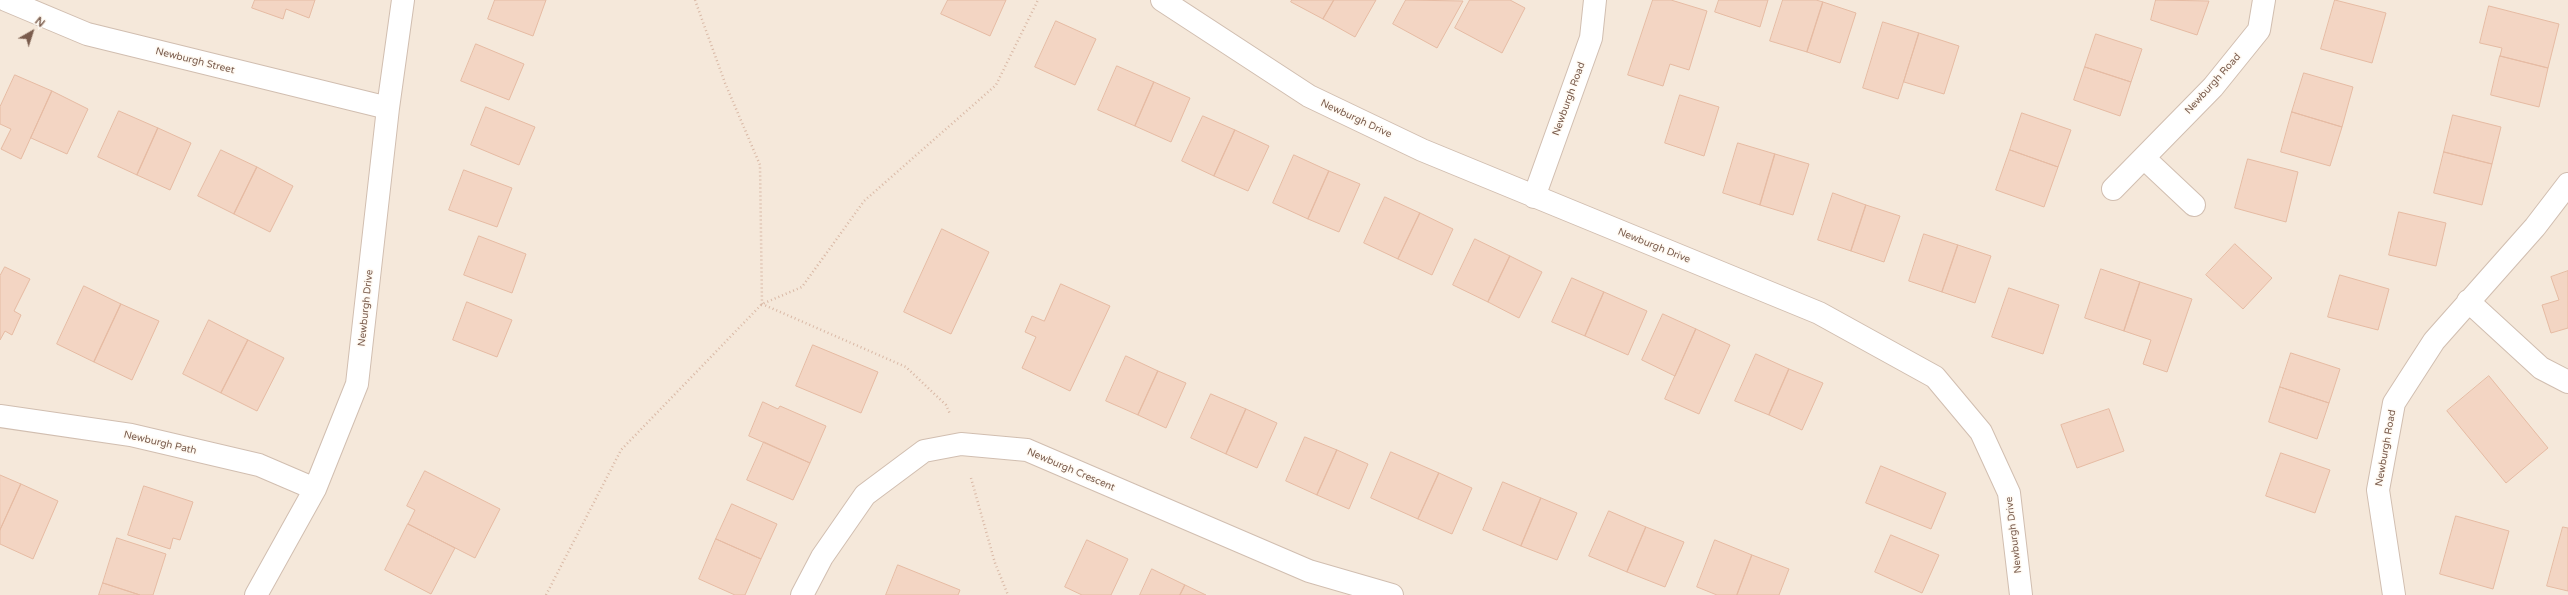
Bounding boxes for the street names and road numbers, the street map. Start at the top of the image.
street label: Newburgh Street [154,45,236,77]
street label: Newburgh Road [2183,51,2243,117]
street label: Newburgh Road [1550,60,1588,138]
street label: Newburgh Drive [1319,97,1393,141]
street label: Newburgh Drive [1616,226,1692,266]
street label: Newburgh Drive [356,269,376,347]
street label: Newburgh Road [2373,409,2399,487]
street label: Newburgh Path [122,429,198,457]
street label: Newburgh Crescent [1025,446,1117,494]
street label: Newburgh Drive [2003,496,2025,574]

